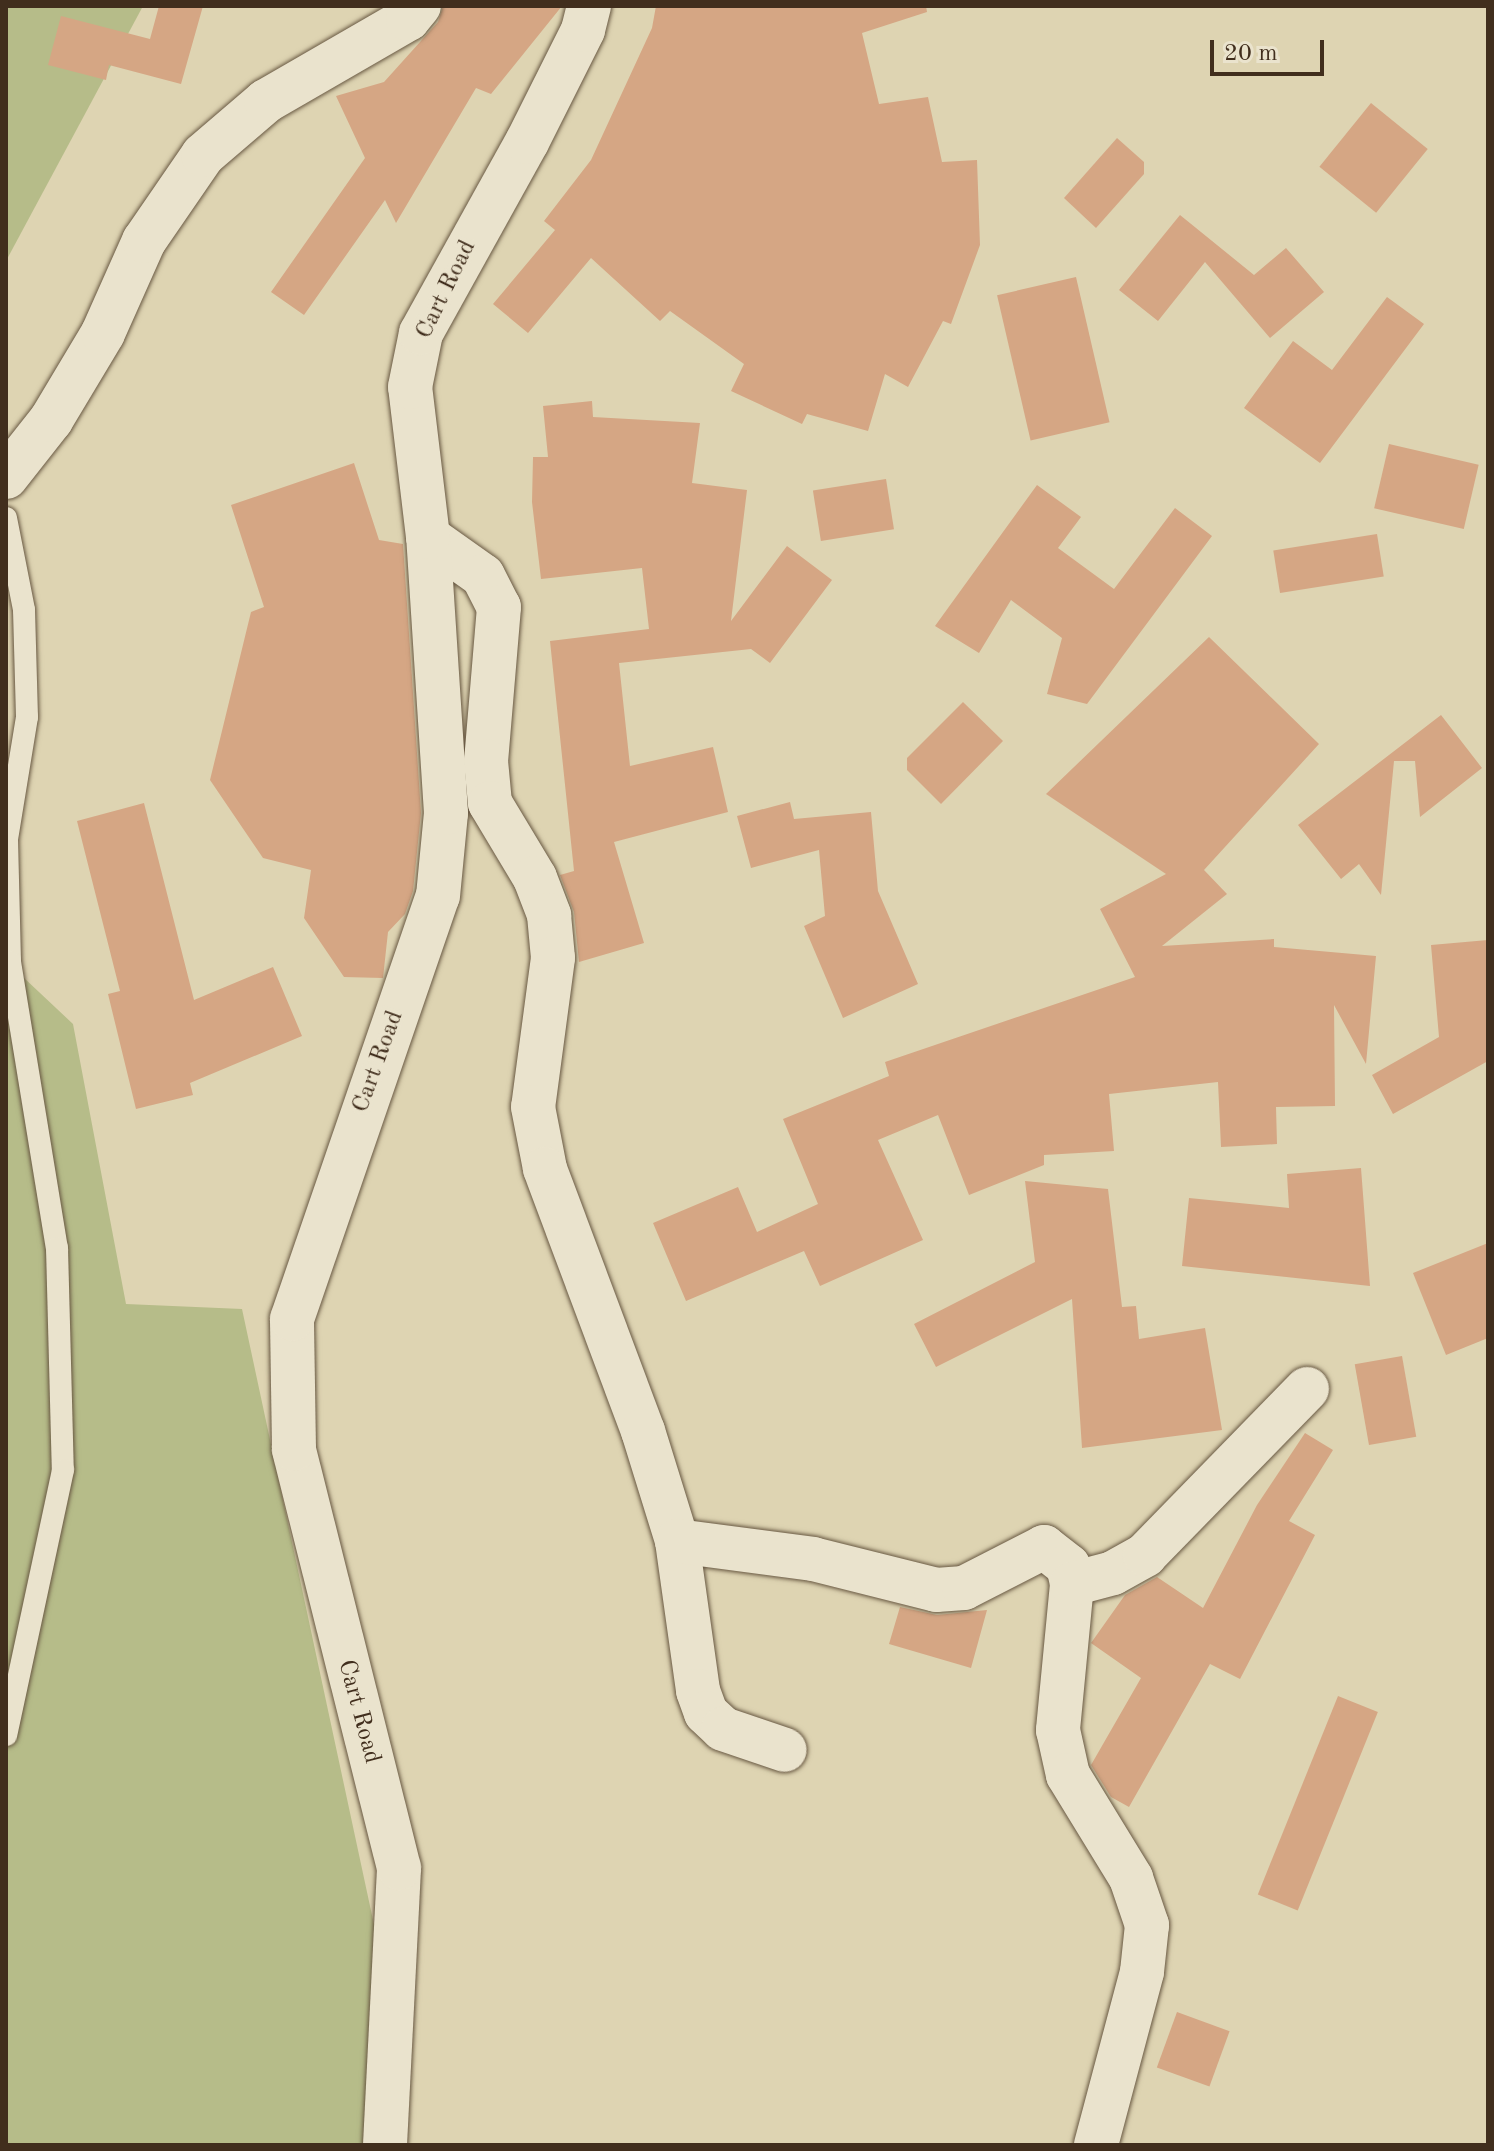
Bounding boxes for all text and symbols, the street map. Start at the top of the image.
scale bar [1214,24,1328,74]
text: 20 m [1224,42,1278,66]
street label: Cart Road [411,236,483,344]
street label: Cart Road [347,1007,411,1117]
street label: Cart Road [330,1657,386,1767]

